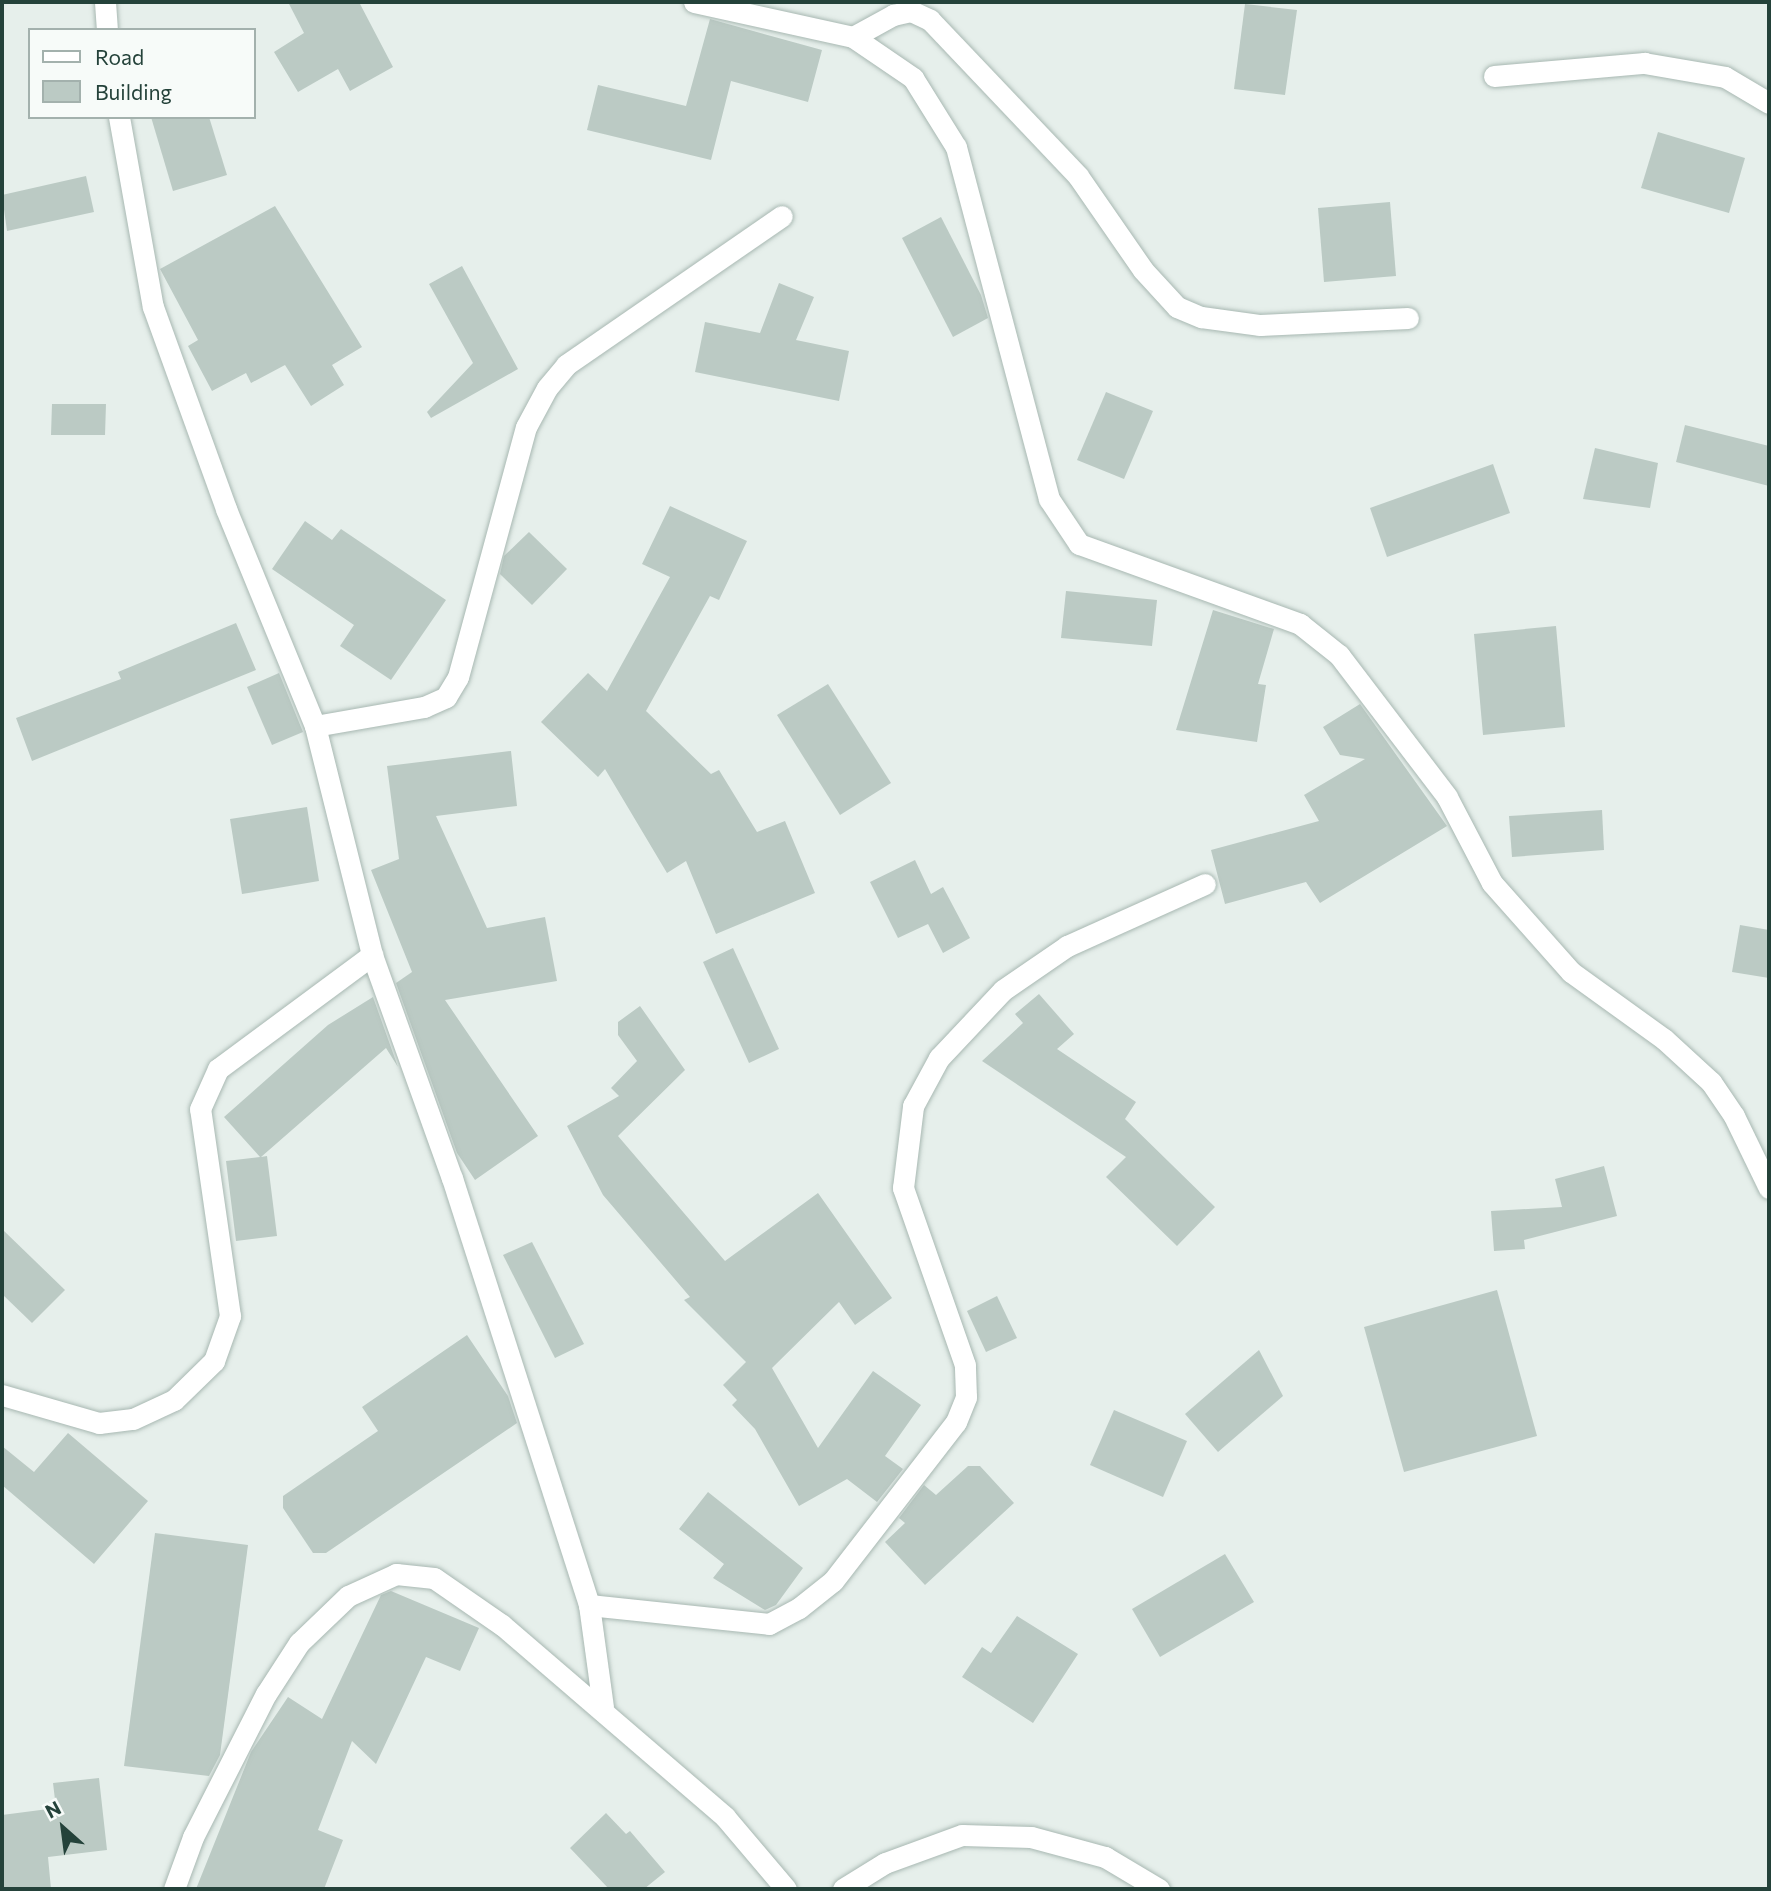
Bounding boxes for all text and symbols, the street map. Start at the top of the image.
legend [28,28,256,119]
text: Road [95,44,144,69]
text: Building [95,79,172,104]
north arrow [28,1793,98,1863]
text: N [41,1796,65,1823]

